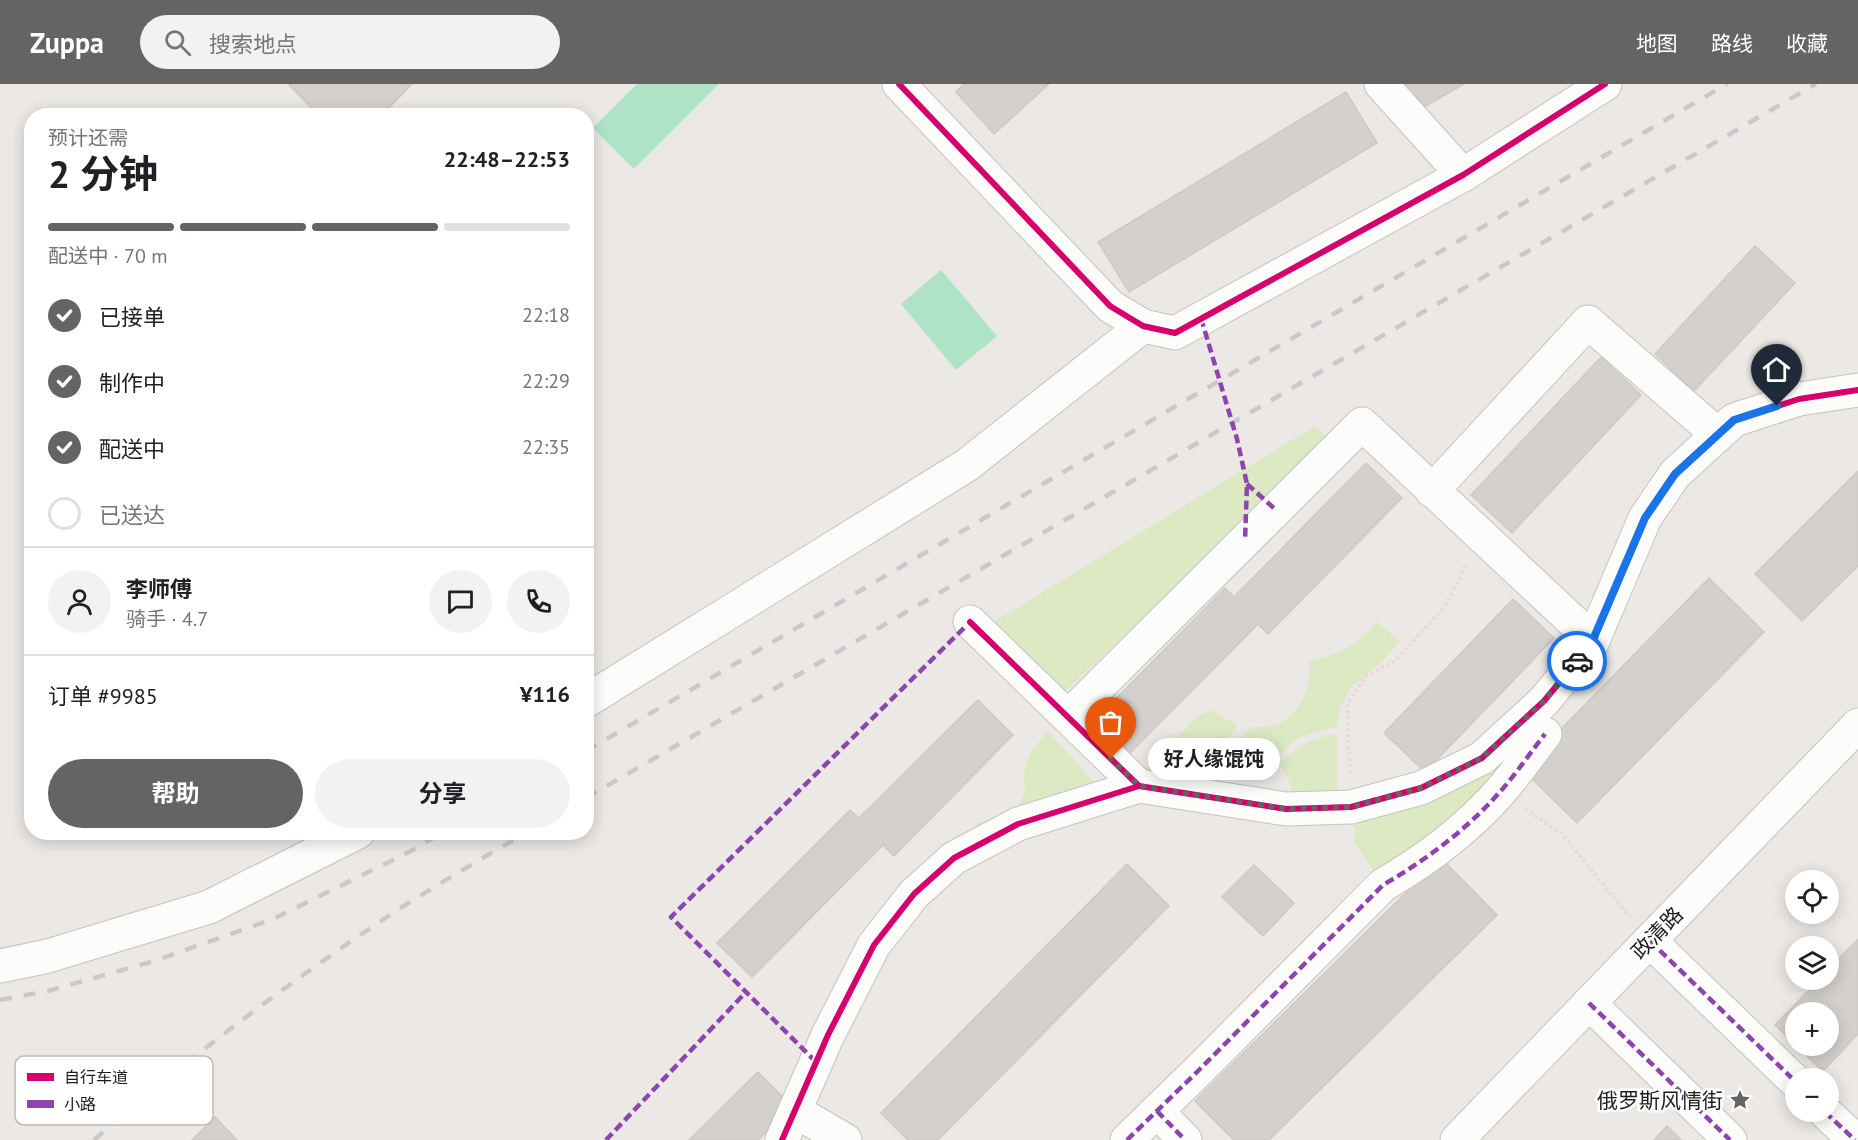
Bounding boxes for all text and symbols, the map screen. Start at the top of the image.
search box [140,15,560,69]
text: Zuppa [30,24,104,61]
icon: search [161,26,194,59]
text: 搜索地点 [209,30,297,58]
text: 地图 [1636,30,1678,57]
text: 路线 [1711,30,1753,57]
text: 收藏 [1786,30,1828,57]
text: 预计还需 [48,125,128,151]
text: 22:48–22:53 [444,145,570,173]
text: 2 分钟 [48,148,158,199]
text: 配送中 · 70 m [48,243,167,269]
icon: check [48,299,81,332]
text: 22:18 [522,302,570,328]
text: 已接单 [99,303,165,331]
pin [1751,344,1802,406]
icon: home [1760,353,1793,386]
icon: check [48,365,81,398]
text: 22:29 [522,368,570,394]
text: 制作中 [99,369,165,397]
icon: check [48,431,81,464]
text: 22:35 [522,434,570,460]
text: 配送中 [99,435,165,463]
text: 已送达 [99,501,165,529]
button: person [48,570,111,633]
button: chat [429,570,492,633]
button: phone [507,570,570,633]
text: 李师傅 [126,575,192,603]
text: 骑手 · 4.7 [126,606,208,632]
courier [1547,631,1607,691]
icon: car [1561,645,1594,678]
text: ¥116 [520,680,570,708]
text: 订单 #9985 [48,682,158,710]
pin [1085,697,1136,759]
icon: bag [1094,706,1127,739]
callout: 好人缘馄饨 [1147,738,1279,780]
text: 好人缘馄饨 [1164,746,1264,772]
button: 帮助 [48,759,303,828]
button: 分享 [315,759,570,828]
map controls [1785,870,1839,1122]
button: locate [1785,870,1839,924]
street label: 政清路 [1625,901,1689,965]
button: layers [1785,936,1839,990]
button: + [1785,1002,1839,1056]
legend [15,1056,213,1125]
text: 自行车道 [64,1067,128,1087]
button: − [1785,1068,1839,1122]
place label: 俄罗斯风情街 [1597,1087,1723,1114]
place icon: 俄罗斯风情街 [1728,1088,1752,1112]
text: 小路 [64,1094,96,1114]

